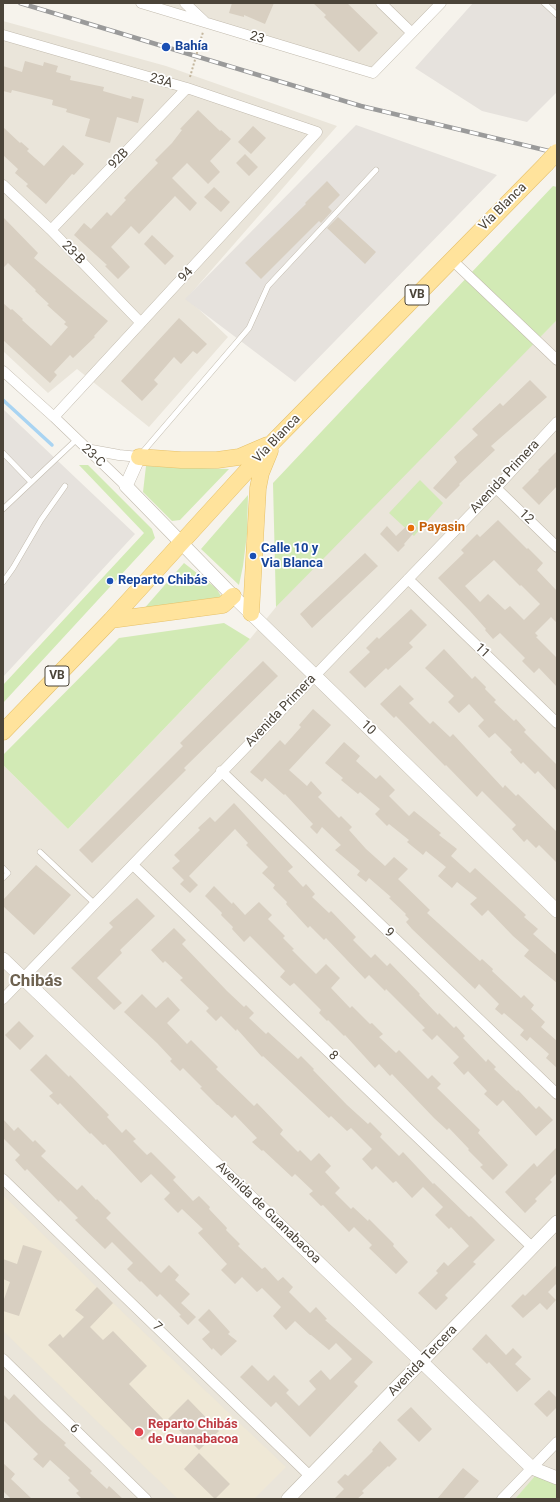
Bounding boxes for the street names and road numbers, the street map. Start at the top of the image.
street label: 23 [248,28,266,48]
street label: 23A [148,70,174,92]
street label: 92B [106,145,132,173]
street label: Vía Blanca [476,180,530,234]
street label: 23-B [58,238,88,268]
street label: 94 [175,264,197,286]
road number: VB [405,285,429,305]
street label: Vía Blanca [250,412,304,466]
street label: Avenida Primera [467,437,543,517]
street label: 23-C [78,441,108,471]
street label: 12 [515,506,537,528]
street label: 11 [471,640,493,662]
road number: VB [45,666,69,686]
street label: Avenida Primera [243,672,319,750]
street label: 10 [357,717,379,739]
street label: 9 [381,925,397,941]
street label: 8 [325,1048,341,1064]
street label: Avenida de Guanabacoa [212,1159,324,1267]
street label: 7 [149,1319,165,1335]
street label: Avenida Tercera [385,1322,461,1400]
street label: 6 [66,1421,82,1437]

